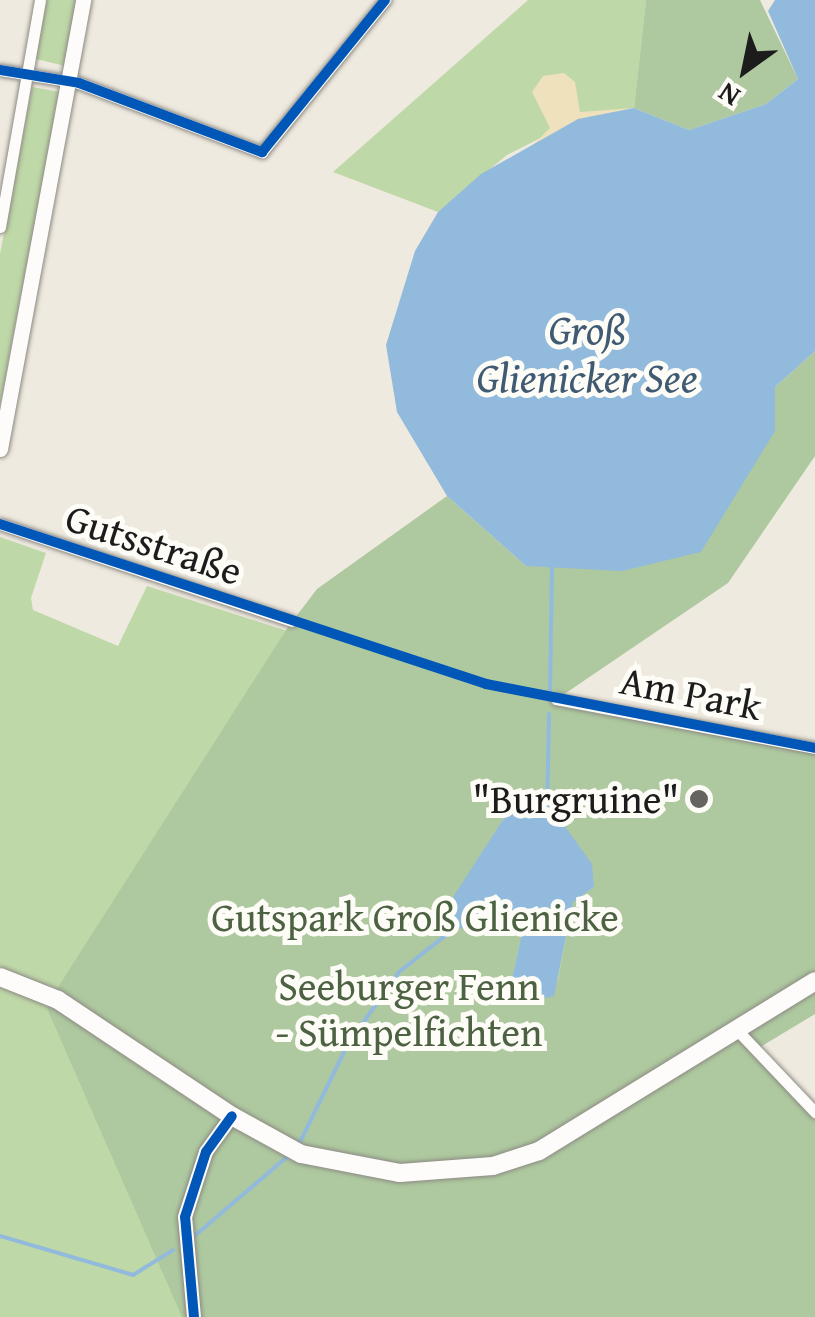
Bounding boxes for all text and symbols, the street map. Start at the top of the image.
north arrow [695,20,795,120]
text: N [709,73,747,118]
water label: Groß Glienicker See [476,304,698,402]
street label: Gutsstraße [60,493,248,595]
street label: Am Park [616,656,766,730]
place label: "Burgruine" [473,775,679,823]
marker: "Burgruine" [688,788,710,810]
park label: Gutspark Groß Glienicke [211,893,619,941]
park label: Seeburger Fenn - Sümpelfichten [276,962,542,1056]

